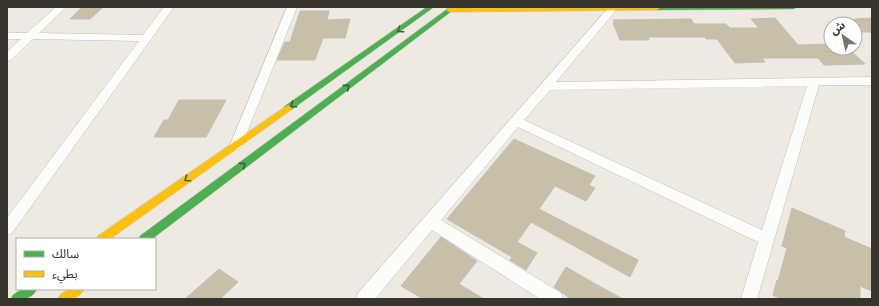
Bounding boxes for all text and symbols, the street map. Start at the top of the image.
north arrow [823,16,863,56]
text: ش [827,17,848,39]
one-way arrow [397,25,404,32]
one-way arrow [342,85,349,92]
one-way arrow [291,100,298,107]
one-way arrow [238,163,245,170]
one-way arrow [184,174,191,182]
legend [16,238,156,290]
text: سالك [52,245,79,262]
text: بطيء [52,265,78,284]

